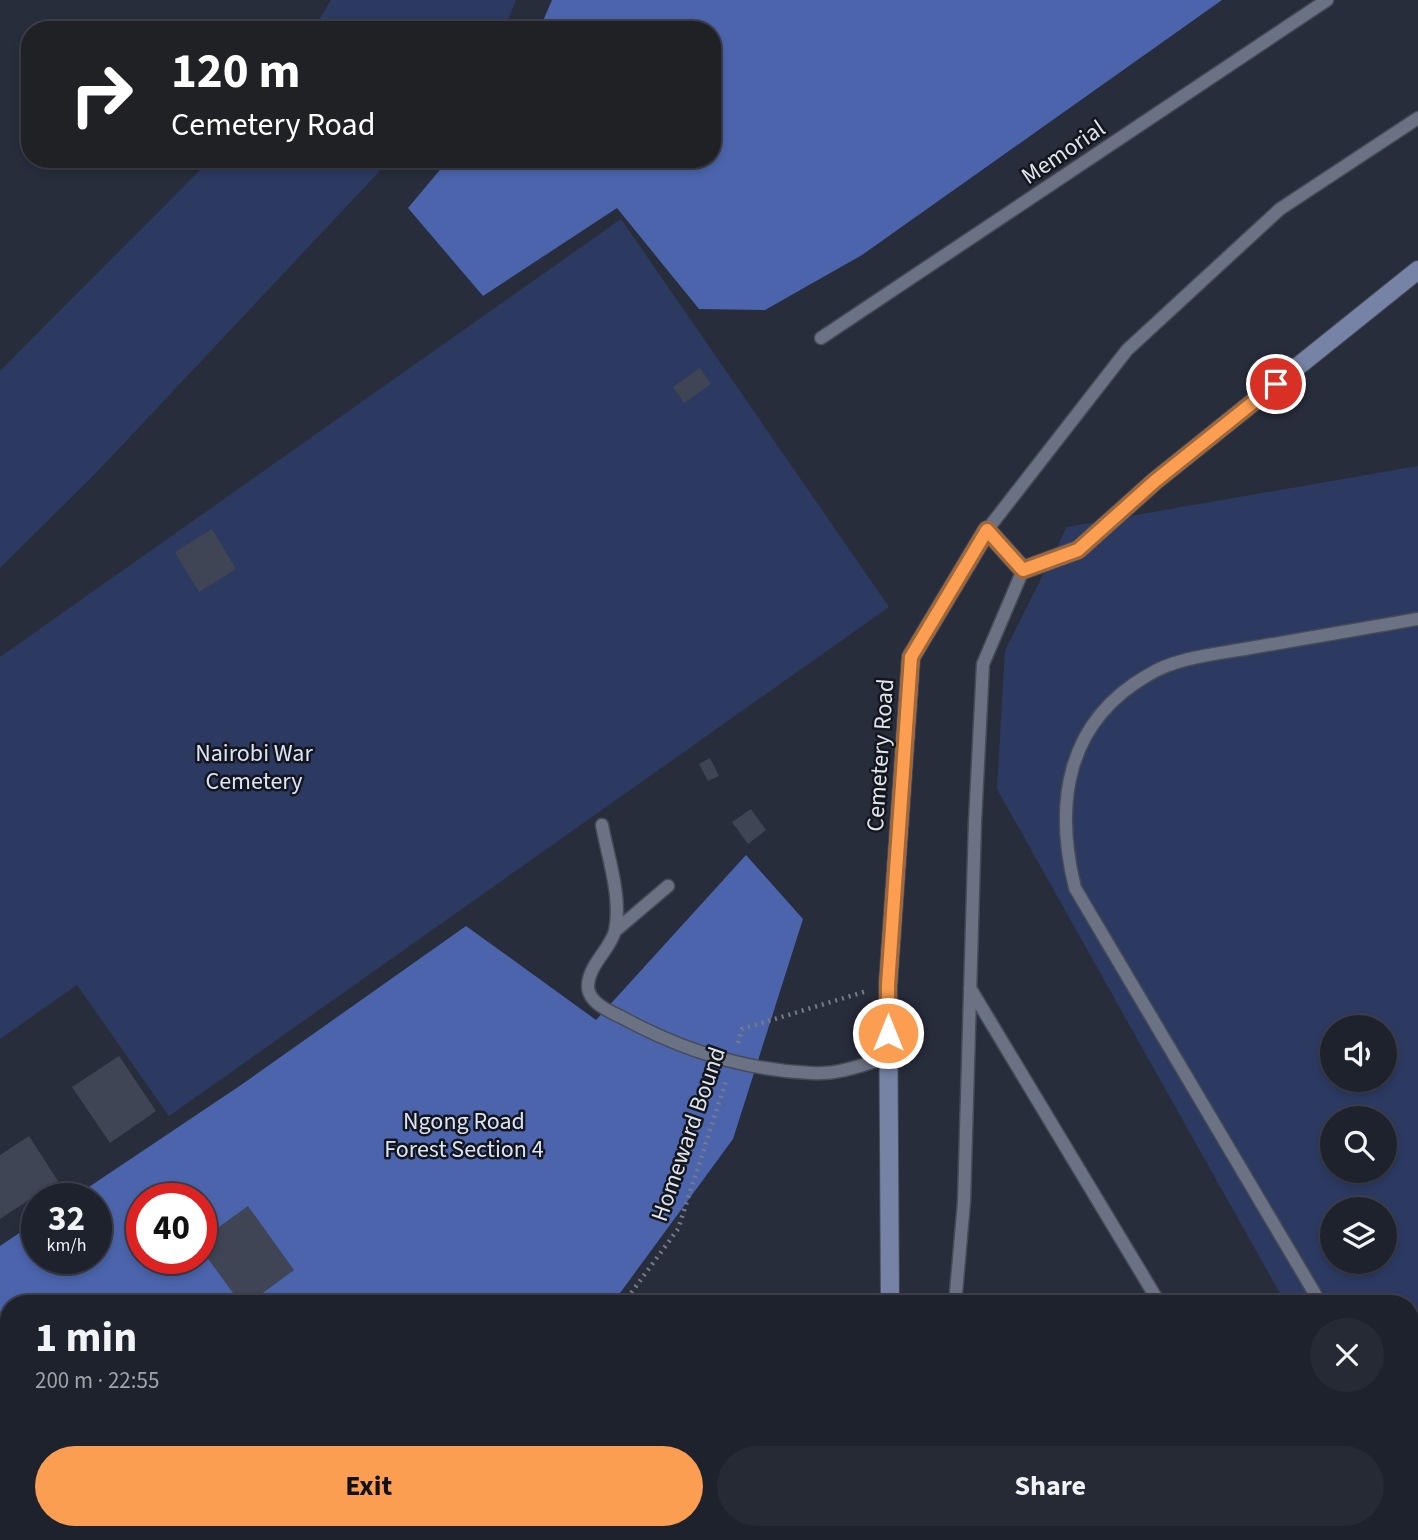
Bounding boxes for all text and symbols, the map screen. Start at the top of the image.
text: 120 m [171,37,300,107]
icon: right [56,49,147,140]
text: Cemetery Road [171,102,375,148]
street label: Memorial [1014,111,1112,193]
pin [1246,354,1306,414]
icon: arrive [1257,365,1295,403]
street label: Cemetery Road [858,677,903,833]
park label: Nairobi War Cemetery [195,736,313,799]
position arrow [851,996,925,1070]
map controls [1320,1015,1397,1274]
button: sound [1320,1015,1397,1092]
street label: Homeward Bound [642,1042,735,1226]
park label: Ngong Road Forest Section 4 [384,1104,544,1167]
button: search [1320,1106,1397,1183]
speed limit sign: 40 [126,1183,217,1274]
text: 32 [48,1194,85,1244]
button: layers [1320,1197,1397,1274]
text: km/h [47,1233,86,1258]
text: 1 min [35,1308,137,1368]
button: close [1310,1318,1384,1392]
text: 200 m · 22:55 [35,1364,159,1397]
button: Exit [35,1446,703,1526]
button: Share [717,1446,1384,1526]

